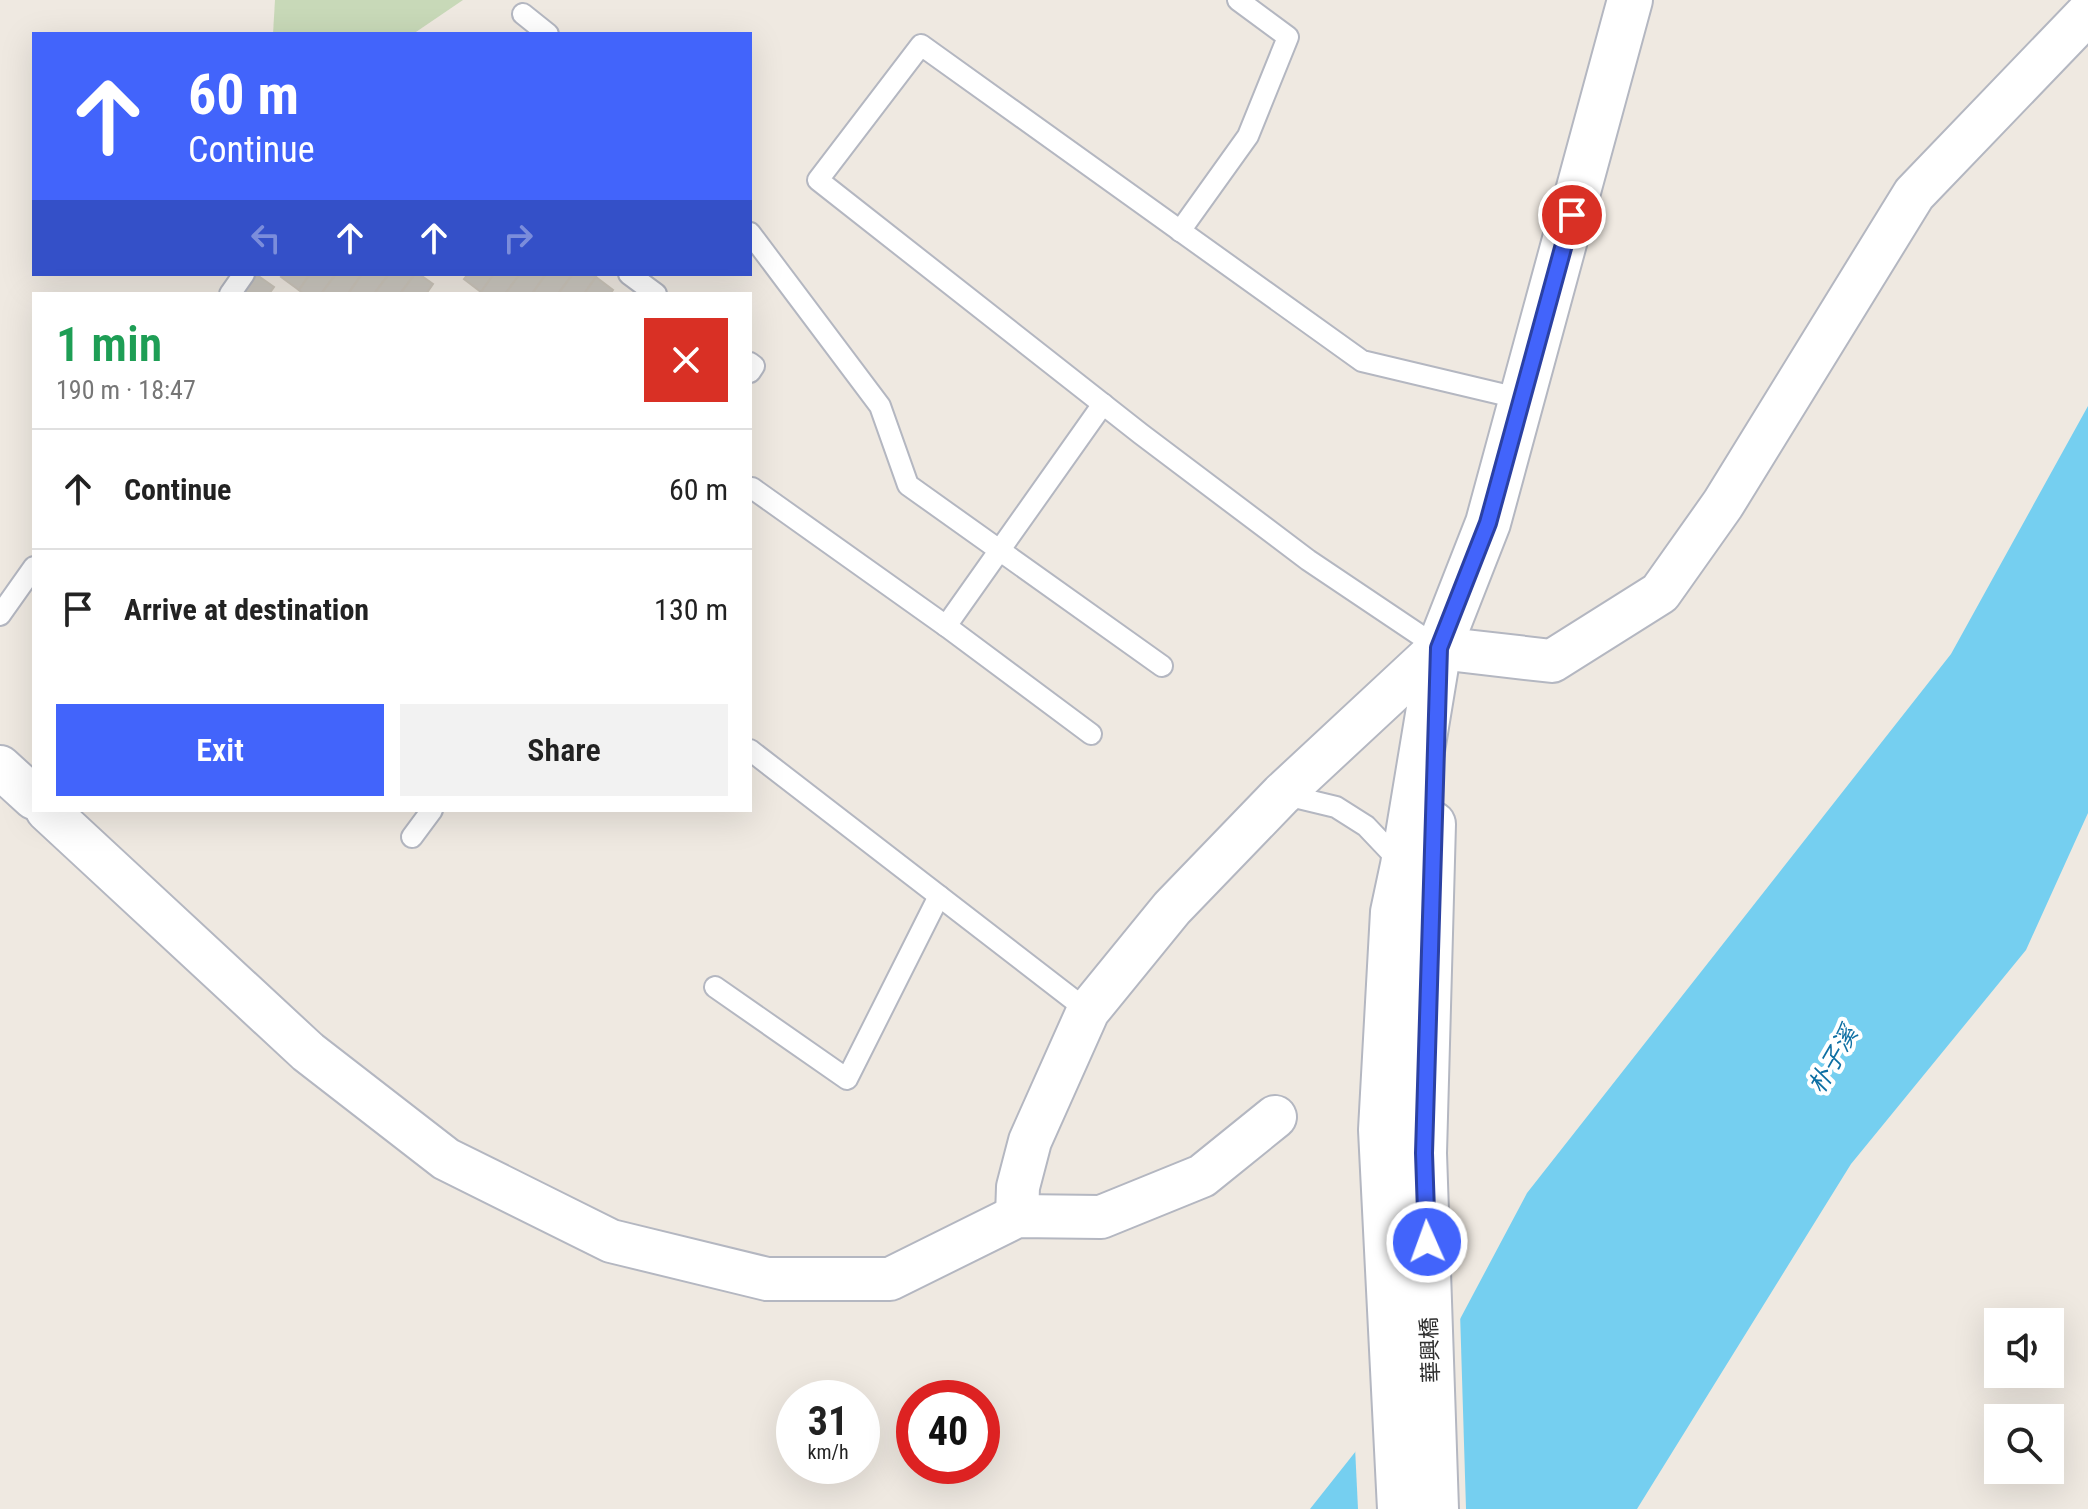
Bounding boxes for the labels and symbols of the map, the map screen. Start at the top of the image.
pin [1538,181,1606,249]
water label: 朴子溪 [1803,1019,1865,1098]
position arrow [1385,1200,1469,1284]
street label: 華興橋 [1416,1317,1444,1383]
speed limit sign: 40 [896,1380,1000,1484]

